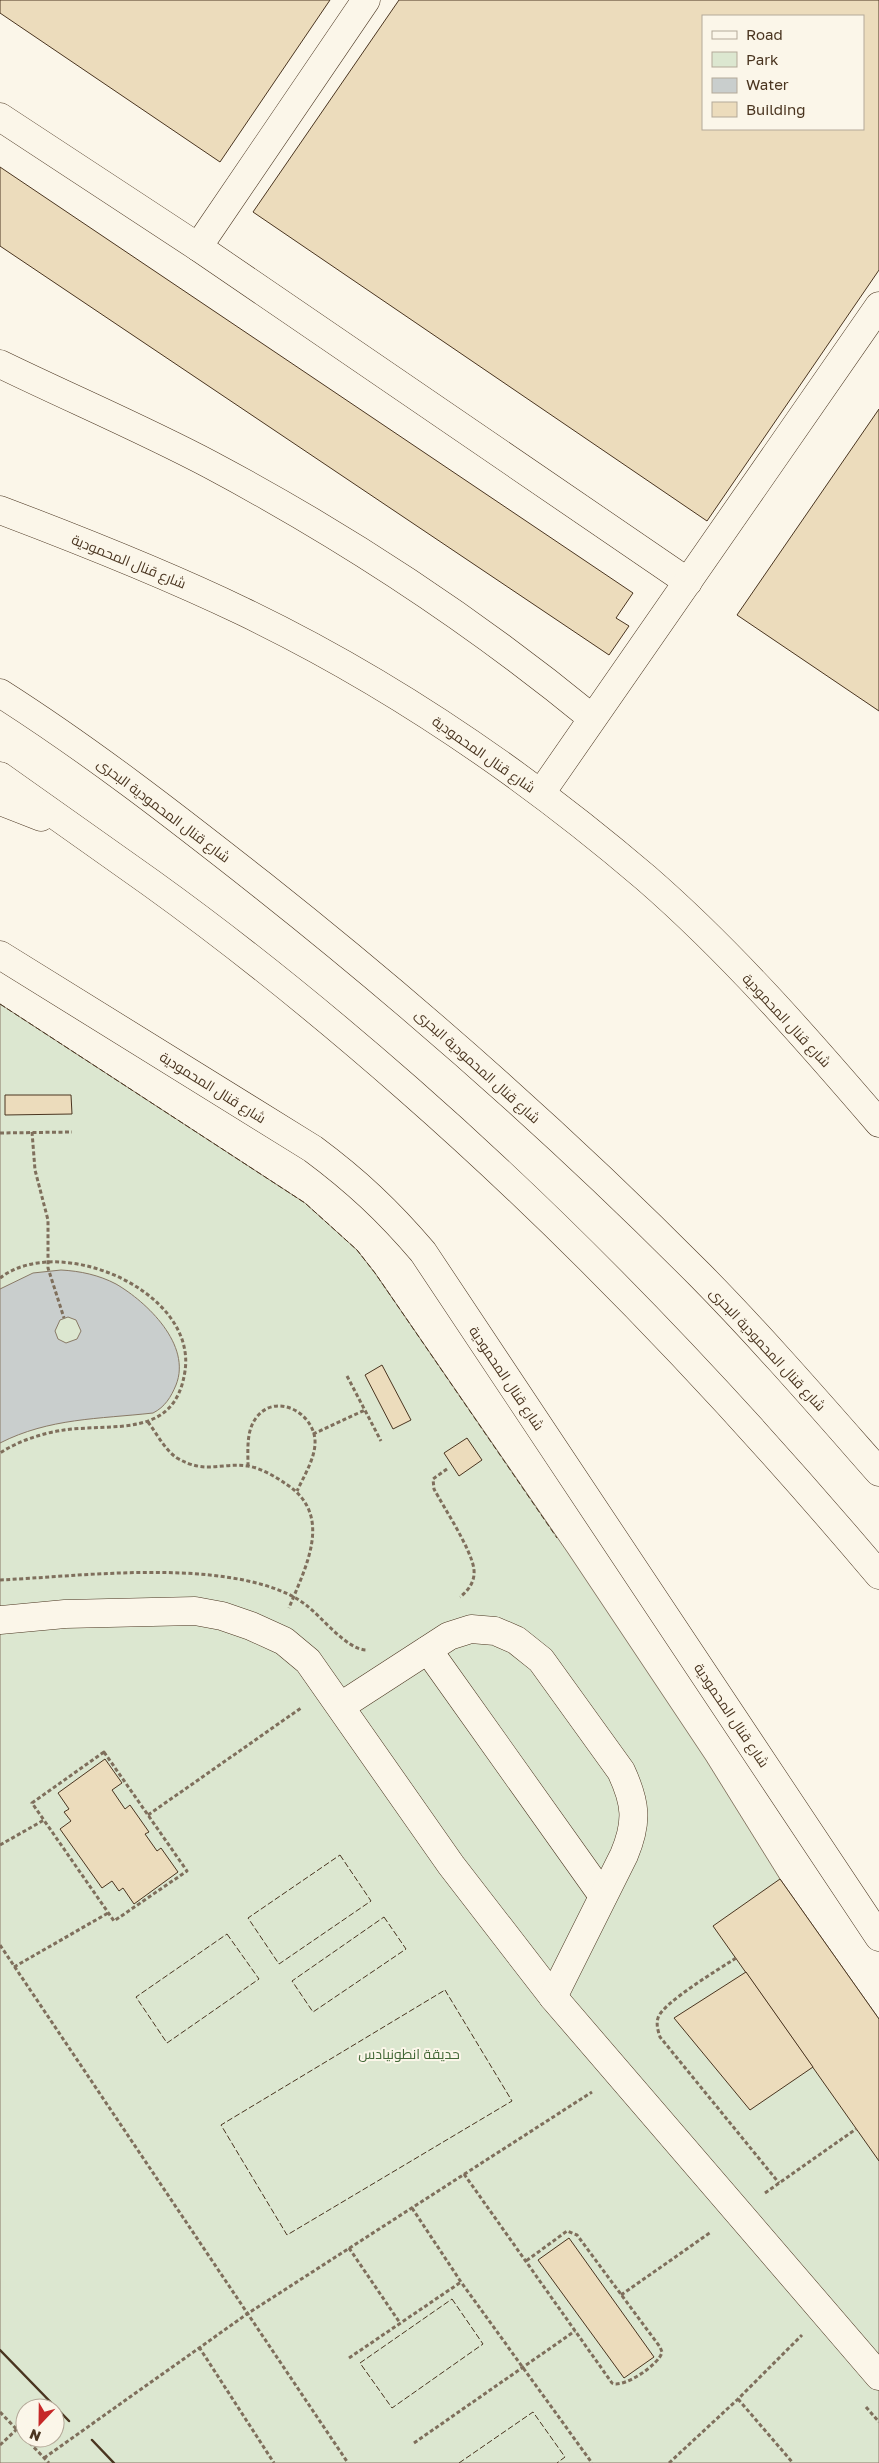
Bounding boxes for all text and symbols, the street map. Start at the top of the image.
legend [702,15,864,130]
text: Road [746,25,783,43]
text: Park [746,50,779,68]
text: Water [746,75,789,93]
text: Building [746,100,806,118]
street label: شارع قنال المحمودية [69,530,189,593]
street label: شارع قنال المحمودية [429,712,539,797]
street label: شارع قنال المحمودية البحرى [93,754,234,866]
street label: شارع قنال المحمودية [739,970,835,1071]
street label: شارع قنال المحمودية البحرى [411,1005,544,1127]
street label: شارع قنال المحمودية [156,1048,269,1127]
street label: شارع قنال المحمودية البحرى [706,1284,830,1415]
street label: شارع قنال المحمودية [465,1323,548,1434]
street label: شارع قنال المحمودية [690,1660,773,1771]
park label: حديقة انطونيادس [358,2045,460,2062]
north arrow [15,2398,65,2448]
text: N [27,2426,43,2445]

